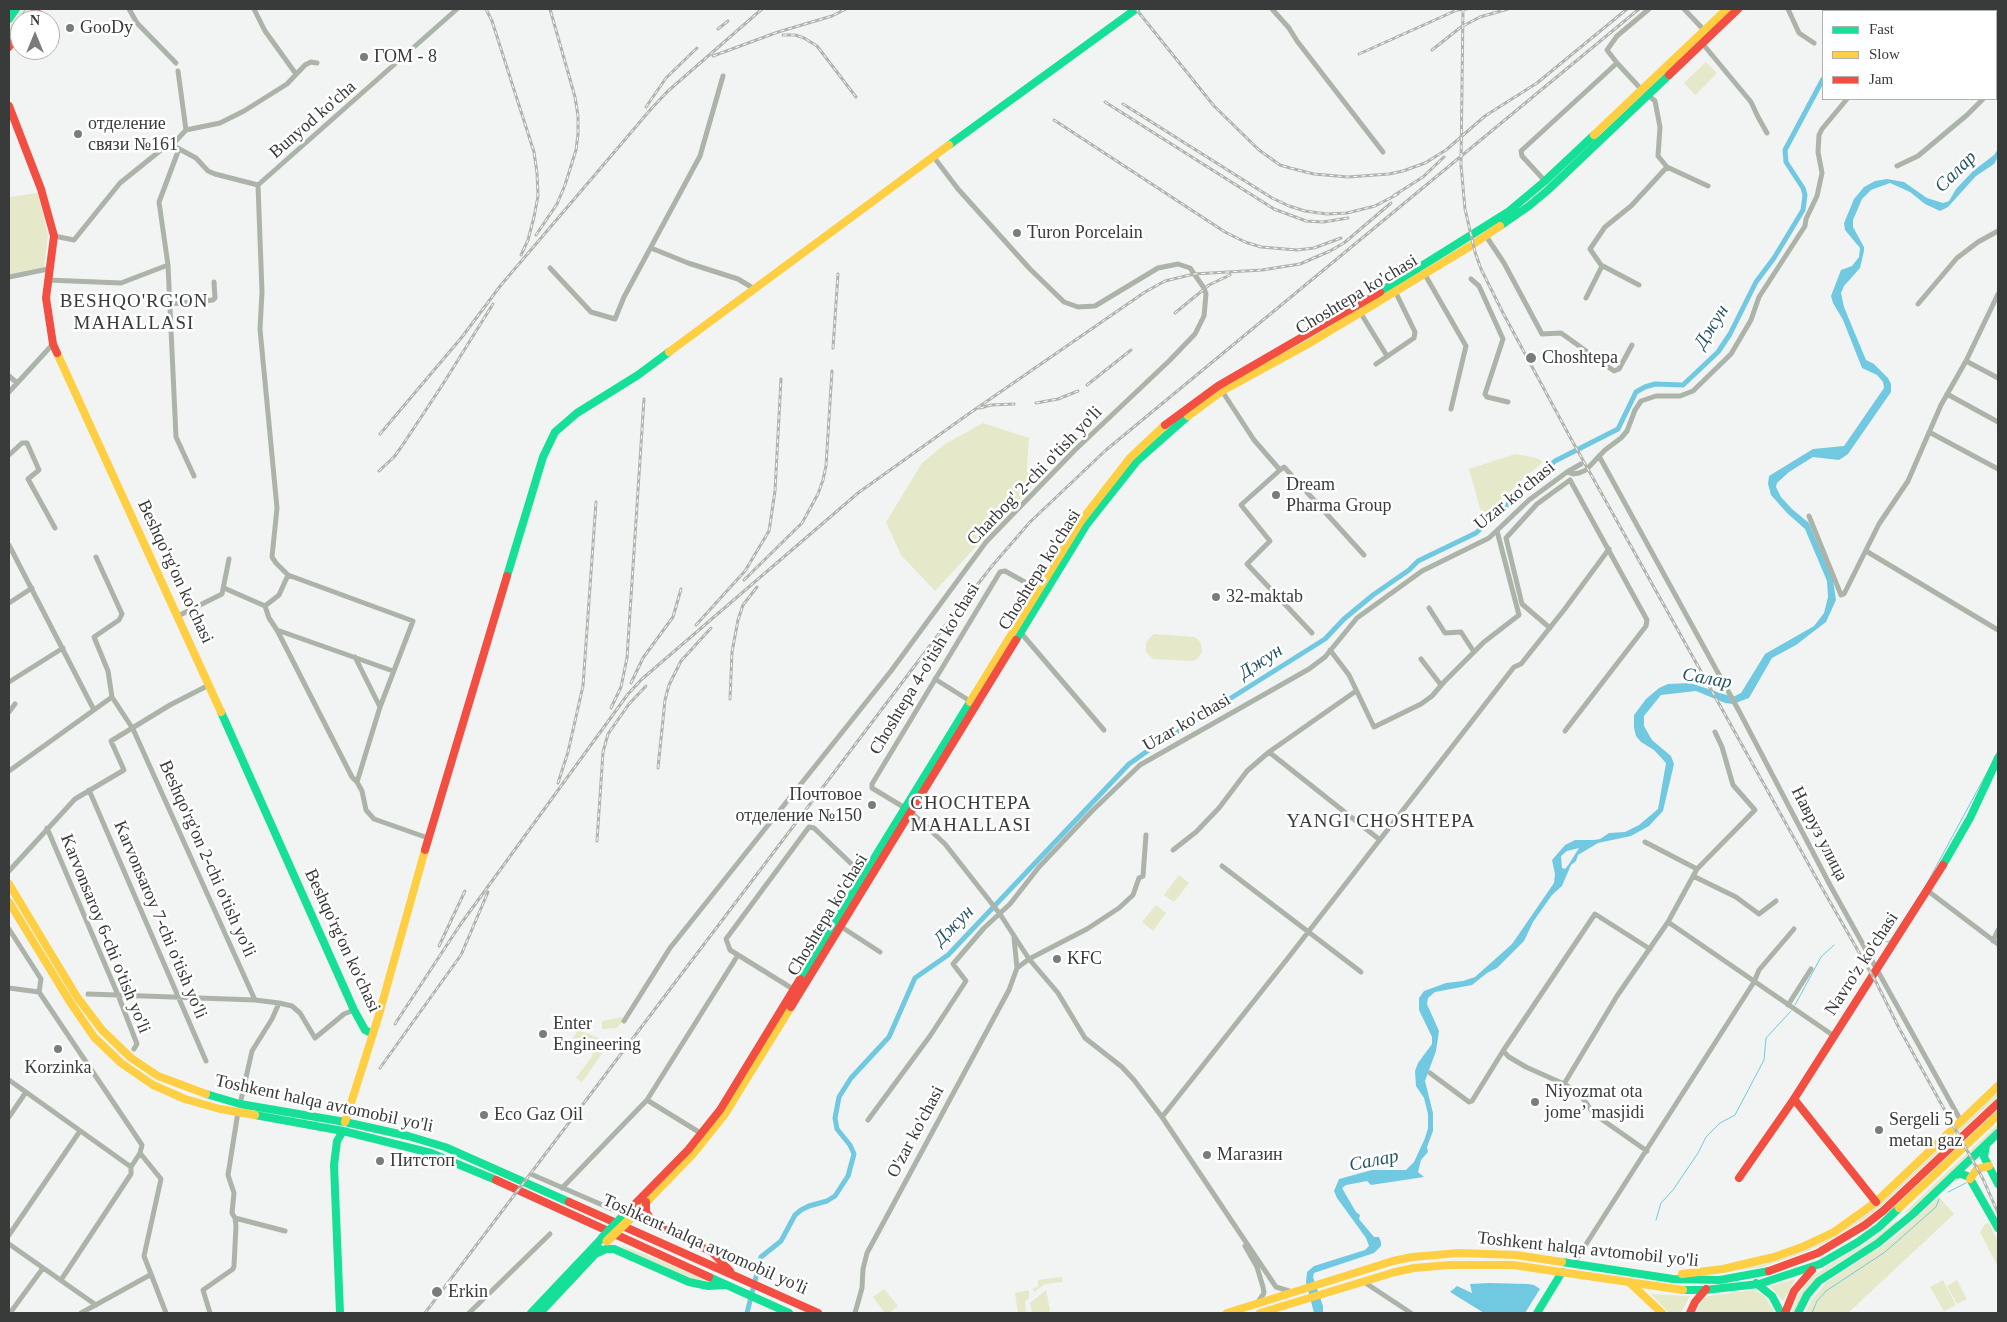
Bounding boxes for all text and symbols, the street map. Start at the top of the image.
north arrow [10,10,60,60]
legend [1822,10,1997,100]
text: N [30,13,40,28]
place label: GooDy [80,17,133,39]
text: Fast [1869,21,1894,37]
marker: GooDy [64,22,76,34]
place label: ГОМ - 8 [374,46,437,68]
text: Slow [1869,46,1900,62]
marker: ГОМ - 8 [358,51,370,63]
text: Jam [1869,71,1893,87]
street label: Bunyod ko'cha [265,77,361,163]
place label: отделение связи №161 [88,113,178,156]
marker: отделение связи №161 [72,128,84,140]
water label: Салар [1930,146,1982,198]
place label: Turon Porcelain [1027,222,1143,244]
marker: Turon Porcelain [1011,227,1023,239]
street label: Choshtepa ko'chasi [1292,250,1422,340]
district label: BESHQO'RG'ON MAHALLASI [58,291,210,335]
water label: Джун [1690,301,1734,353]
place label: Choshtepa [1542,347,1618,369]
marker: Choshtepa [1524,351,1538,365]
street label: Charbog' 2-chi o'tish yo'li [963,402,1107,550]
street label: Uzar ko'chasi [1470,457,1560,535]
place label: Dream Pharma Group [1286,474,1391,516]
marker: Dream Pharma Group [1270,489,1282,501]
street label: Beshqo'rg'on ko'chasi [132,497,218,647]
street label: Choshtepa ko'chasi [994,505,1086,635]
street label: Choshtepa 4-o'tish ko'chasi [865,579,985,759]
place label: 32-maktab [1226,586,1303,608]
marker: 32-maktab [1210,591,1222,603]
water label: Джун [1235,639,1287,685]
water label: Салар [1680,663,1734,695]
street label: Uzar ko'chasi [1139,689,1235,757]
street label: Beshqo'rg'on 2-chi o'tish yo'li [154,757,260,961]
street label: Навруз улица [1786,783,1852,885]
place label: Почтовое отделение №150 [736,784,862,826]
district label: CHOCHTEPA MAHALLASI [909,793,1033,837]
marker: Почтовое отделение №150 [866,799,878,811]
district label: YANGI CHOSHTEPA [1285,811,1477,833]
street label: Karvonsaroy 7-chi o'tish yo'li [108,818,212,1022]
street label: Karvonsaroy 6-chi o'tish yo'li [55,831,155,1037]
street label: Choshtepa ko'chasi [783,850,873,980]
street label: Beshqo'rg'on ko'chasi [299,866,385,1016]
water label: Джун [929,901,979,951]
street label: Navro'z ko'chasi [1821,908,1903,1020]
place label: KFC [1067,948,1102,970]
marker: KFC [1051,953,1063,965]
place label: Enter Engineering [553,1013,641,1056]
marker: Enter Engineering [537,1028,549,1040]
marker: Korzinka [52,1043,64,1055]
place label: Korzinka [25,1057,91,1079]
street label: Toshkent halqa avtomobil yo'li [213,1070,435,1138]
place label: Niyozmat ota jome’ masjidi [1545,1081,1644,1124]
street label: O'zar ko'chasi [883,1082,949,1182]
marker: Niyozmat ota jome’ masjidi [1529,1096,1541,1108]
place label: Eco Gaz Oil [494,1104,583,1126]
marker: Eco Gaz Oil [478,1109,490,1121]
place label: Sergeli 5 metan gaz [1889,1109,1962,1152]
marker: Sergeli 5 metan gaz [1873,1124,1885,1136]
place label: Магазин [1217,1144,1283,1166]
water label: Салар [1347,1145,1401,1177]
marker: Магазин [1201,1149,1213,1161]
place label: Питстоп [390,1150,455,1172]
marker: Питстоп [374,1155,386,1167]
street label: Toshkent halqa avtomobil yo'li [599,1190,811,1300]
street label: Toshkent halqa avtomobil yo'li [1476,1228,1700,1272]
place label: Erkin [448,1281,488,1303]
marker: Erkin [430,1285,444,1299]

